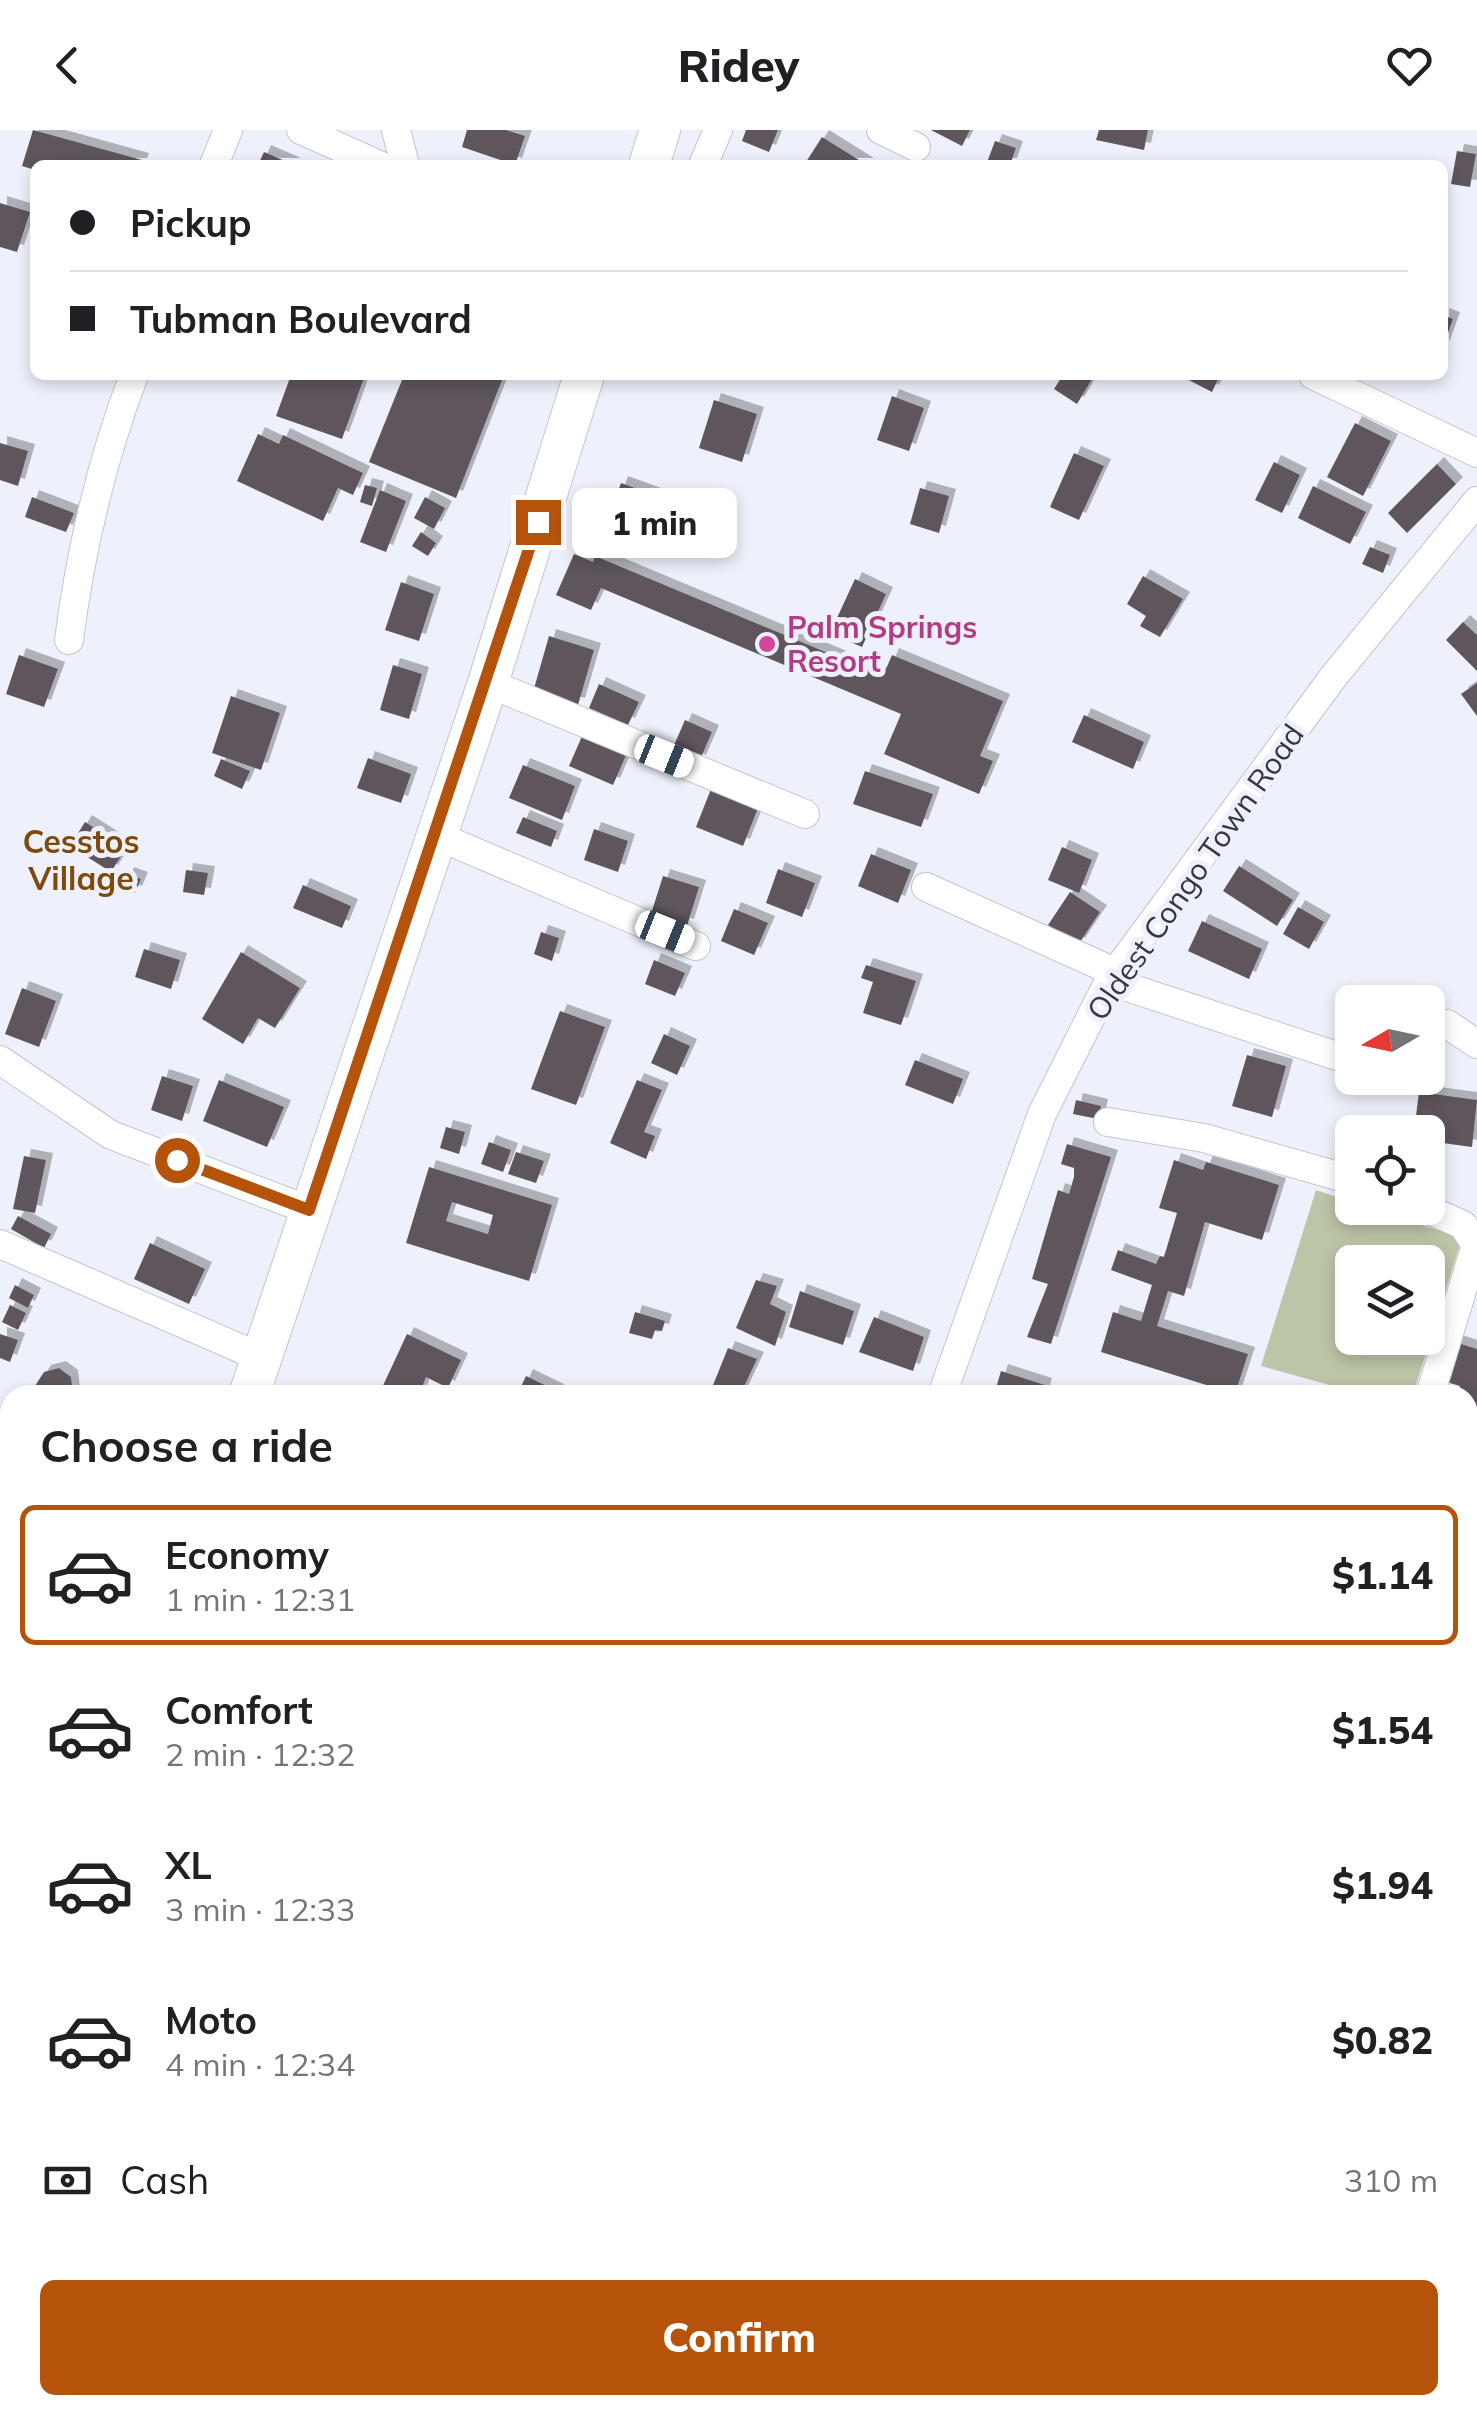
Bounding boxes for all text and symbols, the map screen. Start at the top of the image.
text: Ridey [678,37,799,93]
icon: back [40,38,95,93]
icon: heart [1382,38,1437,93]
text: Pickup [130,199,252,247]
text: Tubman Boulevard [130,295,472,343]
callout: 1 min [573,487,738,557]
route end [516,500,561,545]
text: 1 min [612,503,697,543]
place label: Palm Springs Resort [787,608,977,680]
marker: Palm Springs Resort [756,633,778,655]
street label: Oldest Congo Town Road [1078,717,1312,1027]
car [631,731,697,781]
district label: Cesstos Village [22,821,140,898]
car [632,907,698,957]
north arrow [1335,985,1445,1095]
map controls [1335,985,1445,1355]
button: locate [1335,1115,1445,1225]
route start [155,1138,200,1183]
button: layers [1335,1245,1445,1355]
text: Choose a ride [40,1417,333,1473]
icon: car [45,1530,135,1620]
text: Economy [165,1531,329,1579]
text: $1.14 [1332,1551,1433,1599]
text: 1 min · 12:31 [165,1579,355,1619]
icon: car [45,1685,135,1775]
text: Comfort [165,1686,313,1734]
text: $1.54 [1332,1706,1433,1754]
text: 2 min · 12:32 [165,1734,355,1774]
icon: car [45,1840,135,1930]
text: XL [165,1841,212,1889]
text: $1.94 [1332,1861,1433,1909]
text: 3 min · 12:33 [165,1889,355,1929]
icon: car [45,1995,135,2085]
text: Moto [165,1996,257,2044]
text: $0.82 [1332,2016,1433,2064]
text: 4 min · 12:34 [165,2044,355,2084]
icon: cash [40,2153,95,2208]
text: Cash [120,2156,209,2204]
text: 310 m [1344,2160,1438,2200]
button: Confirm [40,2280,1438,2395]

